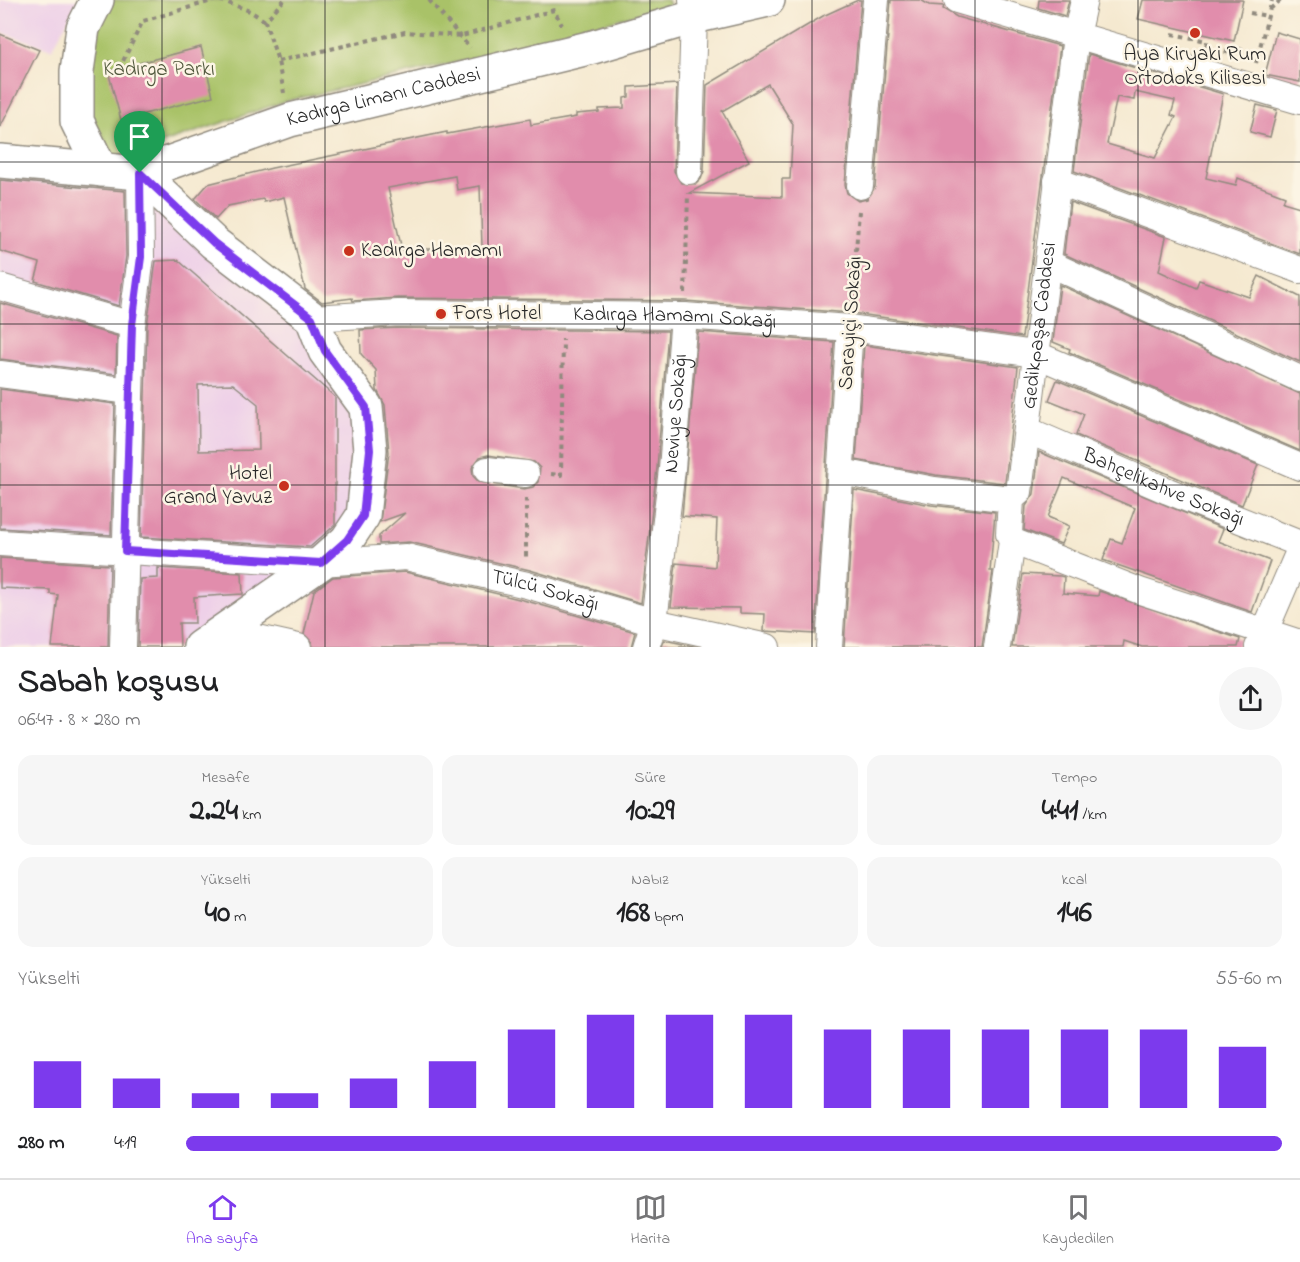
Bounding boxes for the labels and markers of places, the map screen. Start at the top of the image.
marker: Aya Kiryaki Rum Ortodoks Kilisesi [1188,26,1202,40]
place label: Aya Kiryaki Rum Ortodoks Kilisesi [1124,40,1266,94]
pin [114,111,165,173]
place label: Kadırga Hamamı [361,236,502,268]
marker: Kadırga Hamamı [342,244,356,258]
place label: Fors Hotel [452,299,541,329]
marker: Fors Hotel [434,307,448,321]
place label: Hotel Grand Yavuz [164,459,272,513]
marker: Hotel Grand Yavuz [277,479,291,493]

